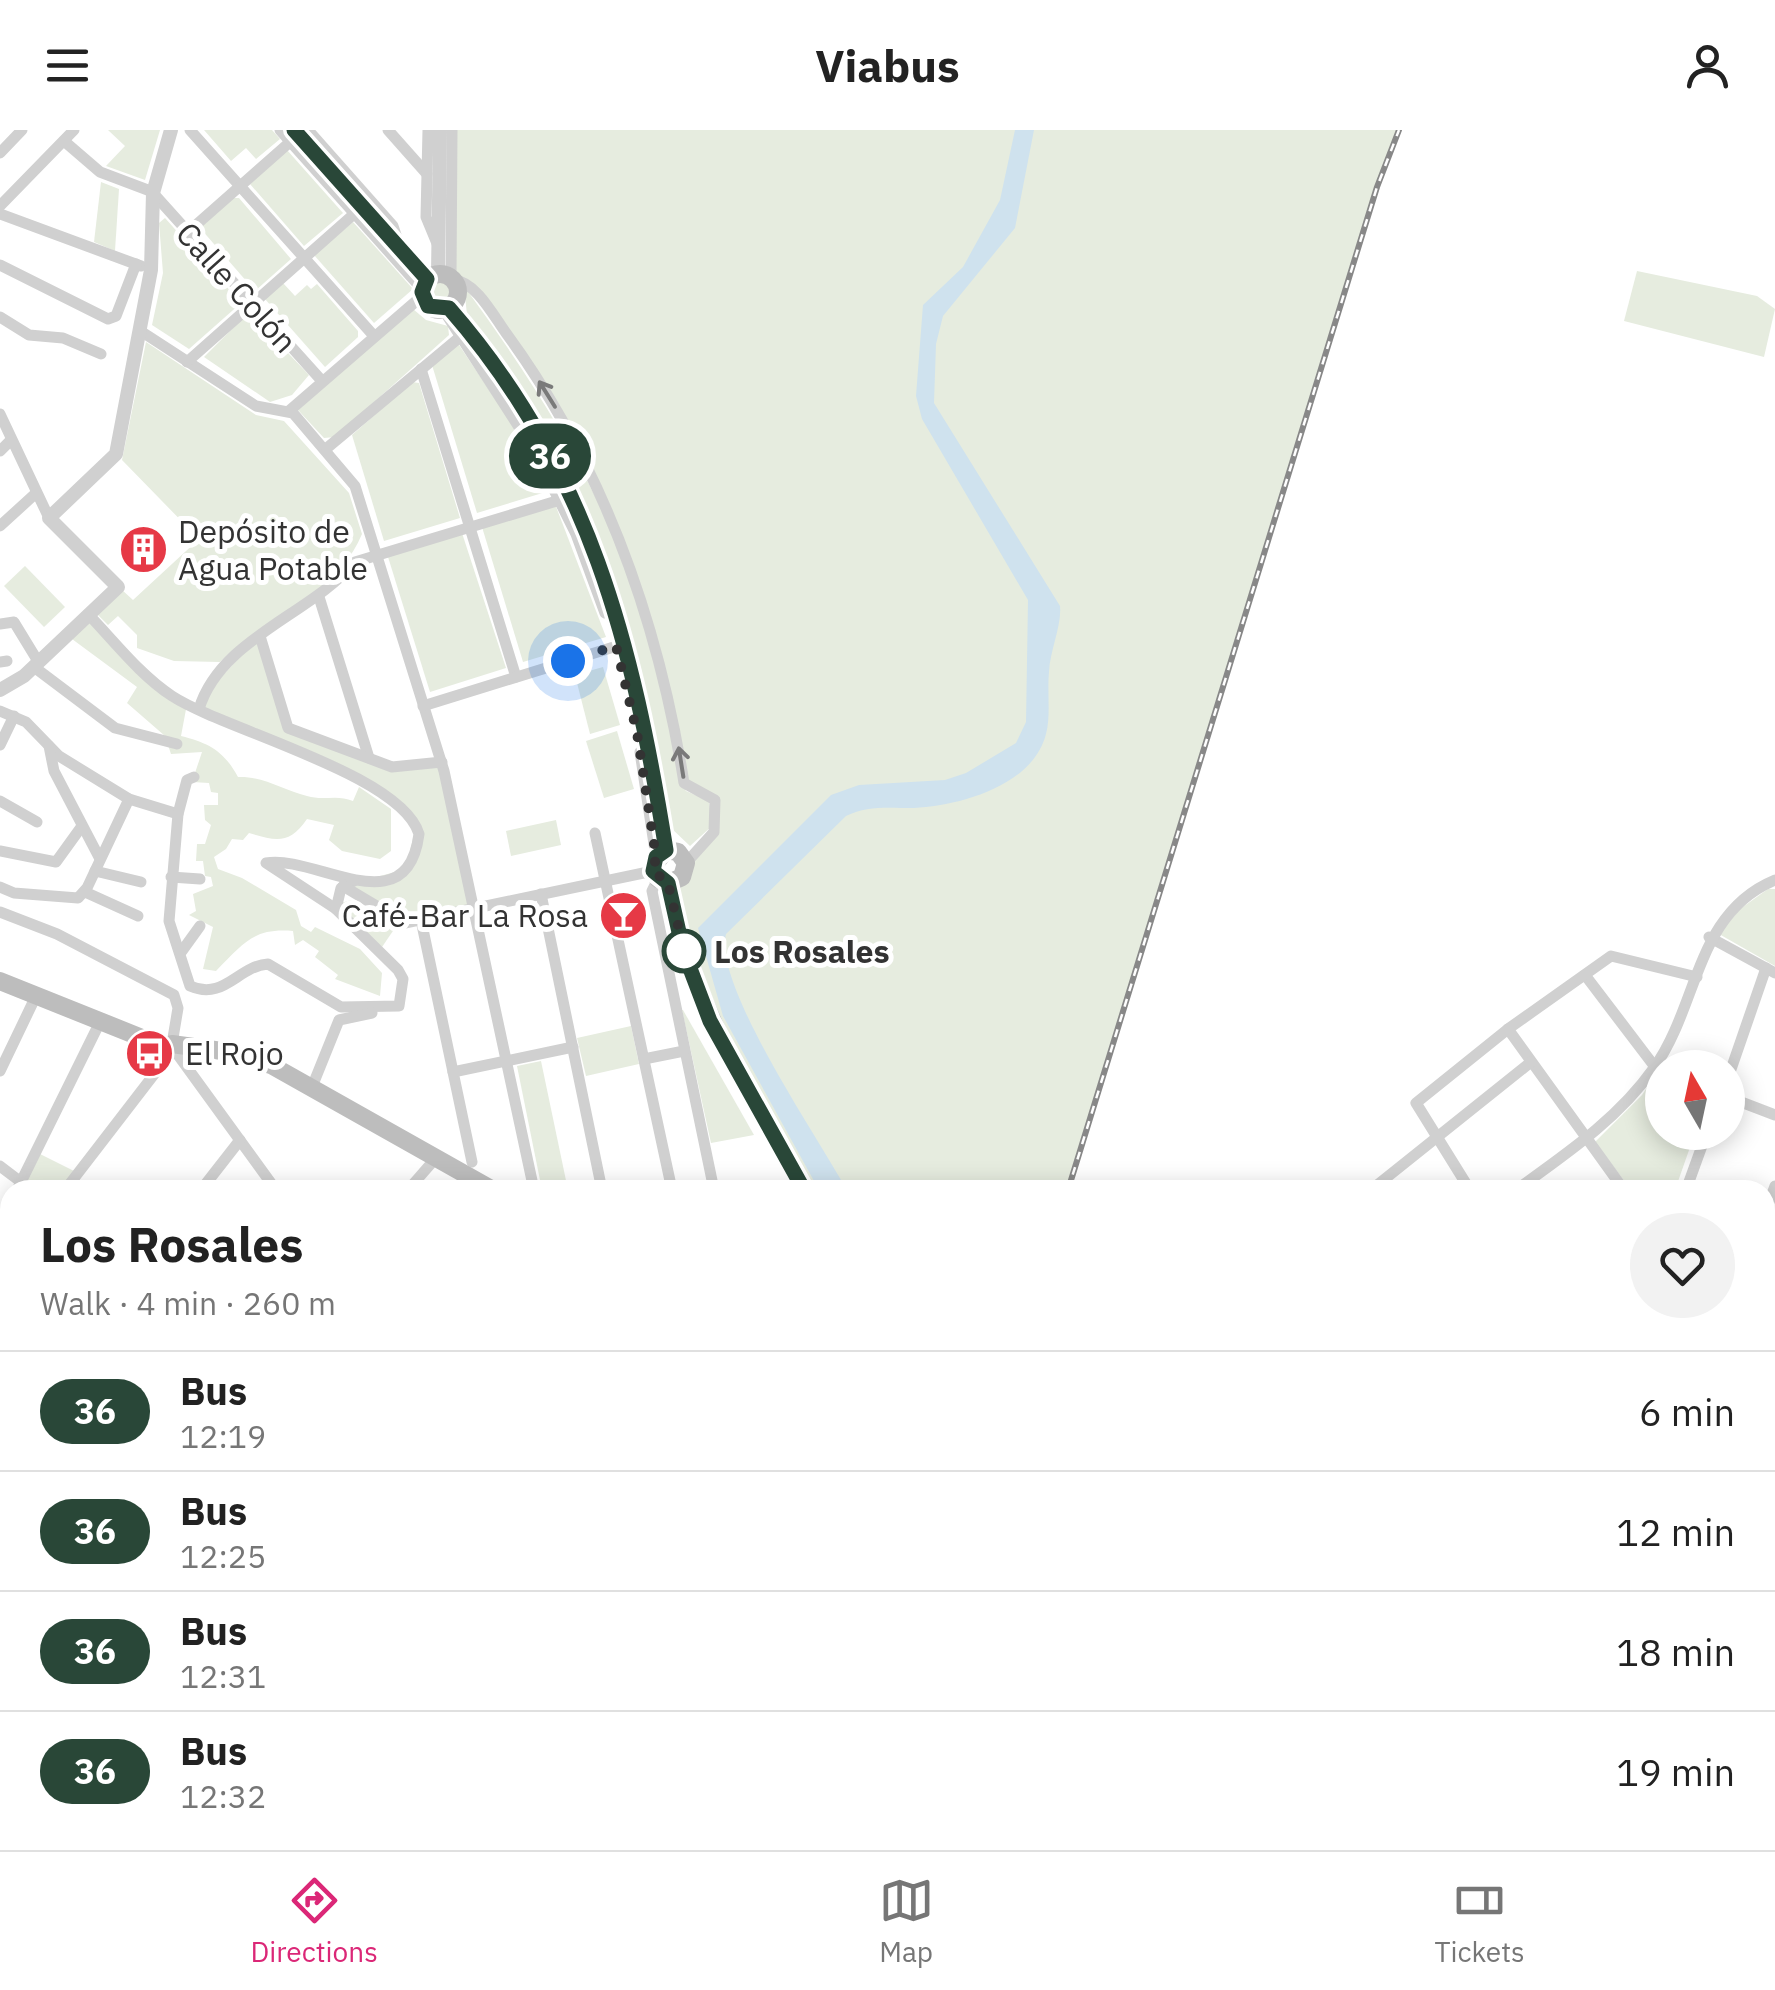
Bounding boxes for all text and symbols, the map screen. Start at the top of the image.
text: Viabus [815,36,960,94]
icon: menu [40,38,95,93]
icon: person [1680,38,1735,93]
street label: Calle Colón [167,213,307,361]
one-way arrow [536,380,557,409]
line badge: 36 [505,424,595,488]
text: 36 [529,433,571,479]
place label: Depósito de Agua Potable [178,510,368,589]
building icon: Depósito de Agua Potable [117,523,169,575]
your location [543,636,593,686]
one-way arrow [671,747,690,779]
bar icon: Café-Bar La Rosa [597,889,649,941]
place label: Café-Bar La Rosa [342,894,588,936]
marker: Los Rosales [663,930,705,972]
place label: Los Rosales [714,930,890,972]
bus stop icon: El Rojo [124,1027,176,1079]
place label: El Rojo [185,1032,284,1074]
north arrow [1645,1050,1745,1150]
map controls [1645,1050,1745,1150]
text: Los Rosales [40,1213,303,1275]
button: heart [1630,1213,1735,1318]
text: Walk · 4 min · 260 m [40,1282,336,1324]
text: Bus [180,1366,247,1415]
text: 6 min [1639,1387,1735,1436]
text: 36 [74,1388,116,1434]
text: 12:19 [180,1415,266,1457]
text: Bus [180,1486,247,1535]
text: 12 min [1616,1507,1735,1556]
text: 36 [74,1508,116,1554]
text: 12:25 [180,1535,266,1577]
text: Bus [180,1606,247,1655]
text: 18 min [1616,1627,1735,1676]
text: 36 [74,1628,116,1674]
text: 12:31 [180,1655,266,1697]
text: Bus [180,1726,247,1775]
text: 19 min [1616,1747,1735,1796]
text: 36 [74,1748,116,1794]
text: 12:32 [180,1775,266,1817]
tab: Directions [250,1873,378,1970]
tab: Map [879,1873,934,1970]
tab: Tickets [1434,1873,1525,1970]

